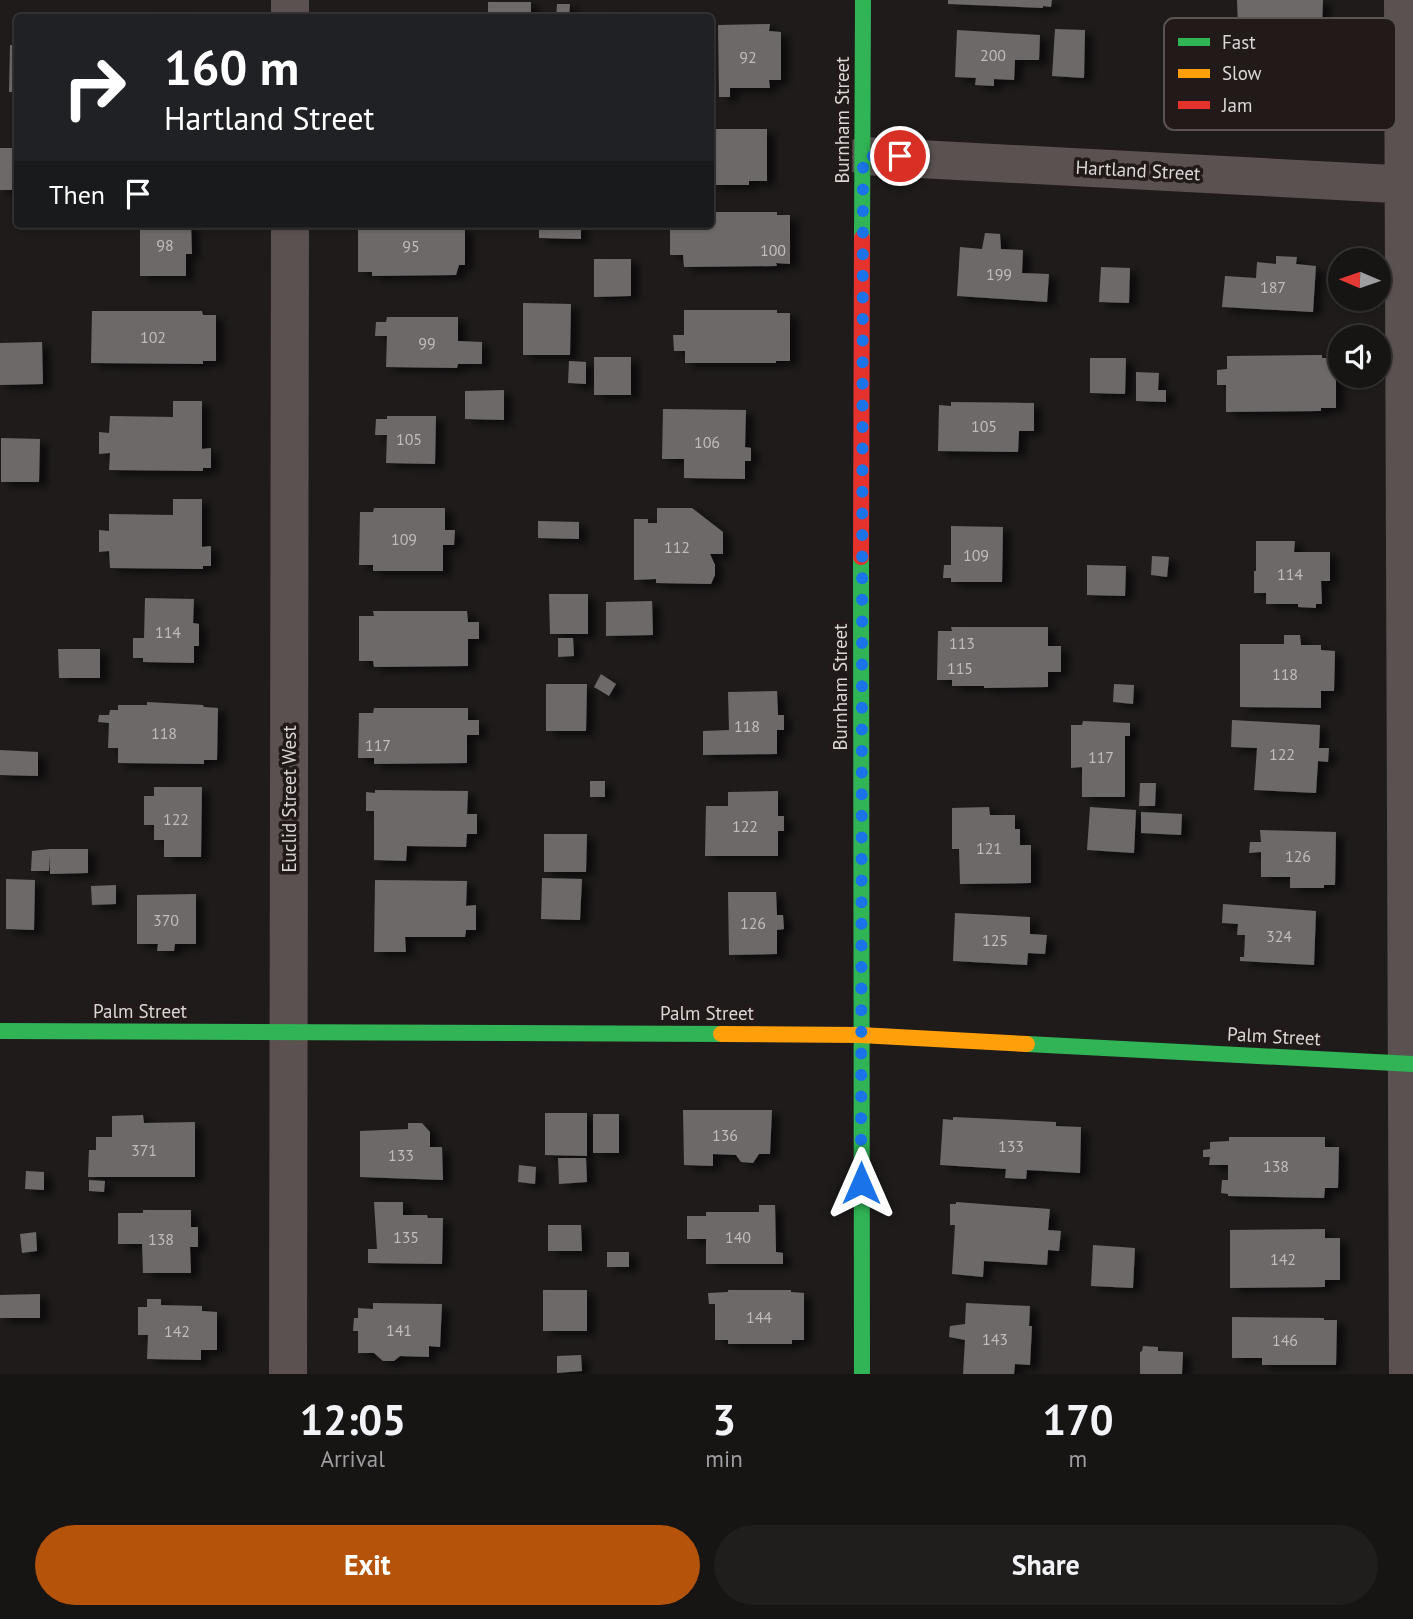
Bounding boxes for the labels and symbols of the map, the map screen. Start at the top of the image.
legend [1164,18,1396,130]
text: Fast [1222,30,1256,54]
house number: 200 [980,45,1006,65]
house number: 92 [739,47,757,67]
street label: Burnham Street [830,56,854,184]
text: Slow [1222,61,1262,85]
text: Jam [1221,93,1252,117]
pin [870,126,930,186]
street label: Hartland Street [1075,155,1202,185]
house number: 98 [156,235,174,255]
house number: 95 [402,236,420,256]
house number: 100 [760,240,786,260]
north arrow [1328,248,1391,312]
house number: 199 [986,264,1012,284]
house number: 187 [1260,277,1286,297]
house number: 102 [140,327,166,347]
house number: 99 [418,333,436,353]
house number: 105 [971,416,997,436]
house number: 105 [396,429,422,449]
house number: 106 [694,432,720,452]
house number: 109 [391,529,417,549]
house number: 112 [664,537,690,557]
house number: 109 [963,545,989,565]
house number: 114 [1277,564,1303,584]
house number: 114 [155,622,181,642]
street label: Burnham Street [828,623,852,751]
house number: 113 [949,633,975,653]
house number: 115 [947,658,973,678]
house number: 118 [1272,664,1298,684]
house number: 118 [734,716,760,736]
house number: 118 [151,723,177,743]
street label: Euclid Street West [277,725,301,873]
house number: 117 [365,735,391,755]
house number: 122 [1269,744,1295,764]
house number: 117 [1088,747,1114,767]
house number: 122 [163,809,189,829]
house number: 122 [732,816,758,836]
house number: 121 [976,838,1002,858]
house number: 126 [1285,846,1311,866]
house number: 370 [153,910,179,930]
house number: 126 [740,913,766,933]
house number: 324 [1266,926,1292,946]
house number: 125 [982,930,1008,950]
street label: Palm Street [93,999,188,1023]
street label: Palm Street [660,1001,755,1025]
street label: Palm Street [1226,1022,1322,1050]
house number: 136 [712,1125,738,1145]
house number: 133 [998,1136,1024,1156]
house number: 371 [131,1140,157,1160]
house number: 133 [388,1145,414,1165]
position arrow [824,1146,898,1220]
house number: 138 [1263,1156,1289,1176]
house number: 135 [393,1227,419,1247]
house number: 140 [725,1227,751,1247]
house number: 138 [148,1229,174,1249]
house number: 142 [1270,1249,1296,1269]
house number: 144 [746,1307,772,1327]
house number: 141 [386,1320,412,1340]
house number: 142 [164,1321,190,1341]
house number: 143 [982,1329,1008,1349]
house number: 146 [1272,1330,1298,1350]

